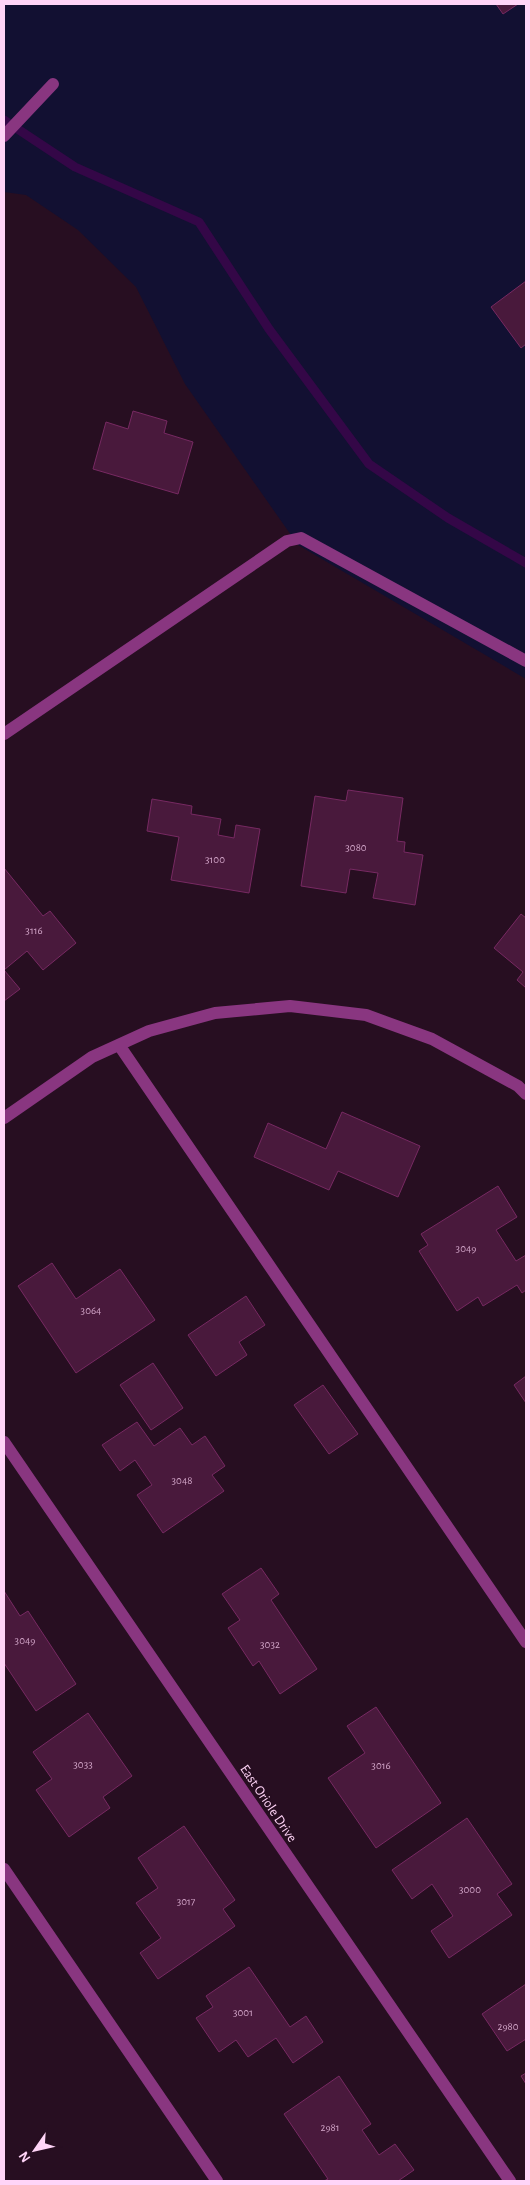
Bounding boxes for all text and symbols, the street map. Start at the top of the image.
house number: 3080 [345,842,367,853]
house number: 3100 [205,854,225,865]
house number: 3116 [25,925,43,936]
house number: 3049 [456,1243,476,1254]
house number: 3064 [81,1305,101,1316]
house number: 3048 [172,1475,192,1486]
house number: 3049 [15,1635,35,1646]
house number: 3032 [260,1639,280,1650]
house number: 3033 [73,1759,93,1770]
house number: 3016 [371,1760,391,1771]
street label: East Oriole Drive [237,1762,299,1845]
house number: 3000 [459,1884,481,1895]
house number: 3017 [177,1896,196,1907]
house number: 3001 [233,2007,253,2018]
house number: 2980 [497,2021,519,2032]
house number: 2981 [320,2122,340,2133]
north arrow [10,2125,60,2175]
text: N [17,2149,34,2165]

